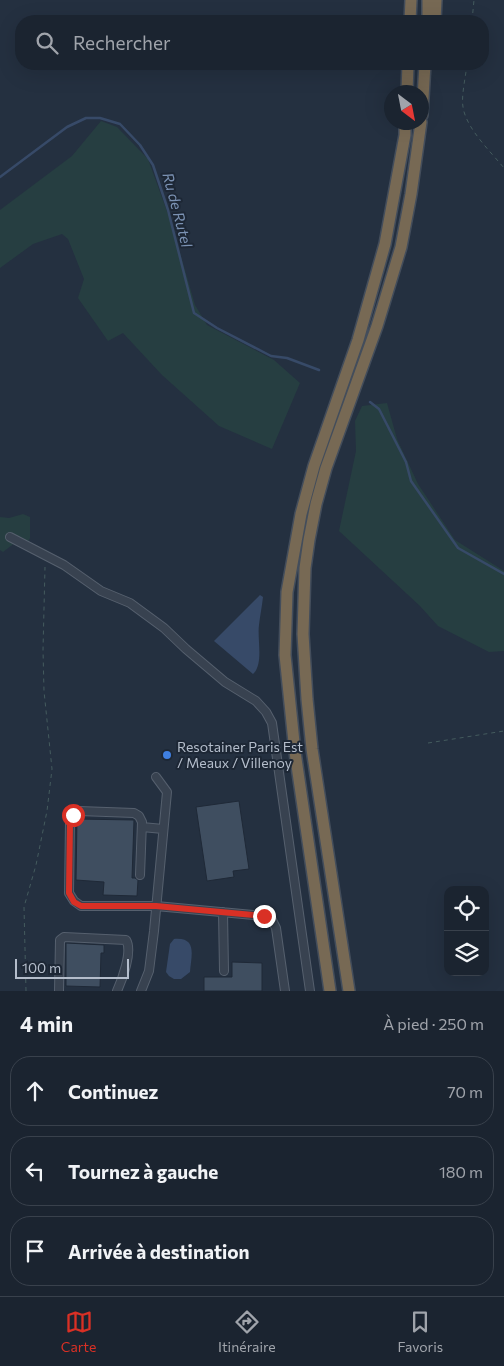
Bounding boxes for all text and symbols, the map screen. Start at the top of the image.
search box [15,15,489,70]
icon: search [33,29,61,57]
text: Rechercher [73,31,171,54]
north arrow [384,85,429,130]
water label: Ru de Rutel [159,170,197,250]
place label: Resotainer Paris Est / Meaux / Villenoy [177,738,303,771]
marker: Resotainer Paris Est / Meaux / Villenoy [161,749,173,761]
route start [62,804,85,827]
map controls [444,886,489,976]
button: locate [444,886,489,931]
route end [253,905,276,928]
button: layers [444,931,489,976]
scale bar [15,956,129,979]
text: 100 m [22,959,61,976]
text: 4 min [20,1011,73,1036]
text: À pied · 250 m [383,1014,484,1033]
icon: ahead [21,1077,49,1105]
text: Continuez [68,1080,158,1103]
text: 70 m [447,1082,483,1101]
icon: left [21,1157,49,1185]
text: Tournez à gauche [68,1160,218,1183]
text: 180 m [439,1162,483,1181]
icon: arrive [21,1237,49,1265]
text: Arrivée à destination [68,1240,250,1263]
tab: Carte [61,1308,96,1355]
tab: Itinéraire [218,1308,276,1355]
tab: Favoris [397,1308,443,1355]

